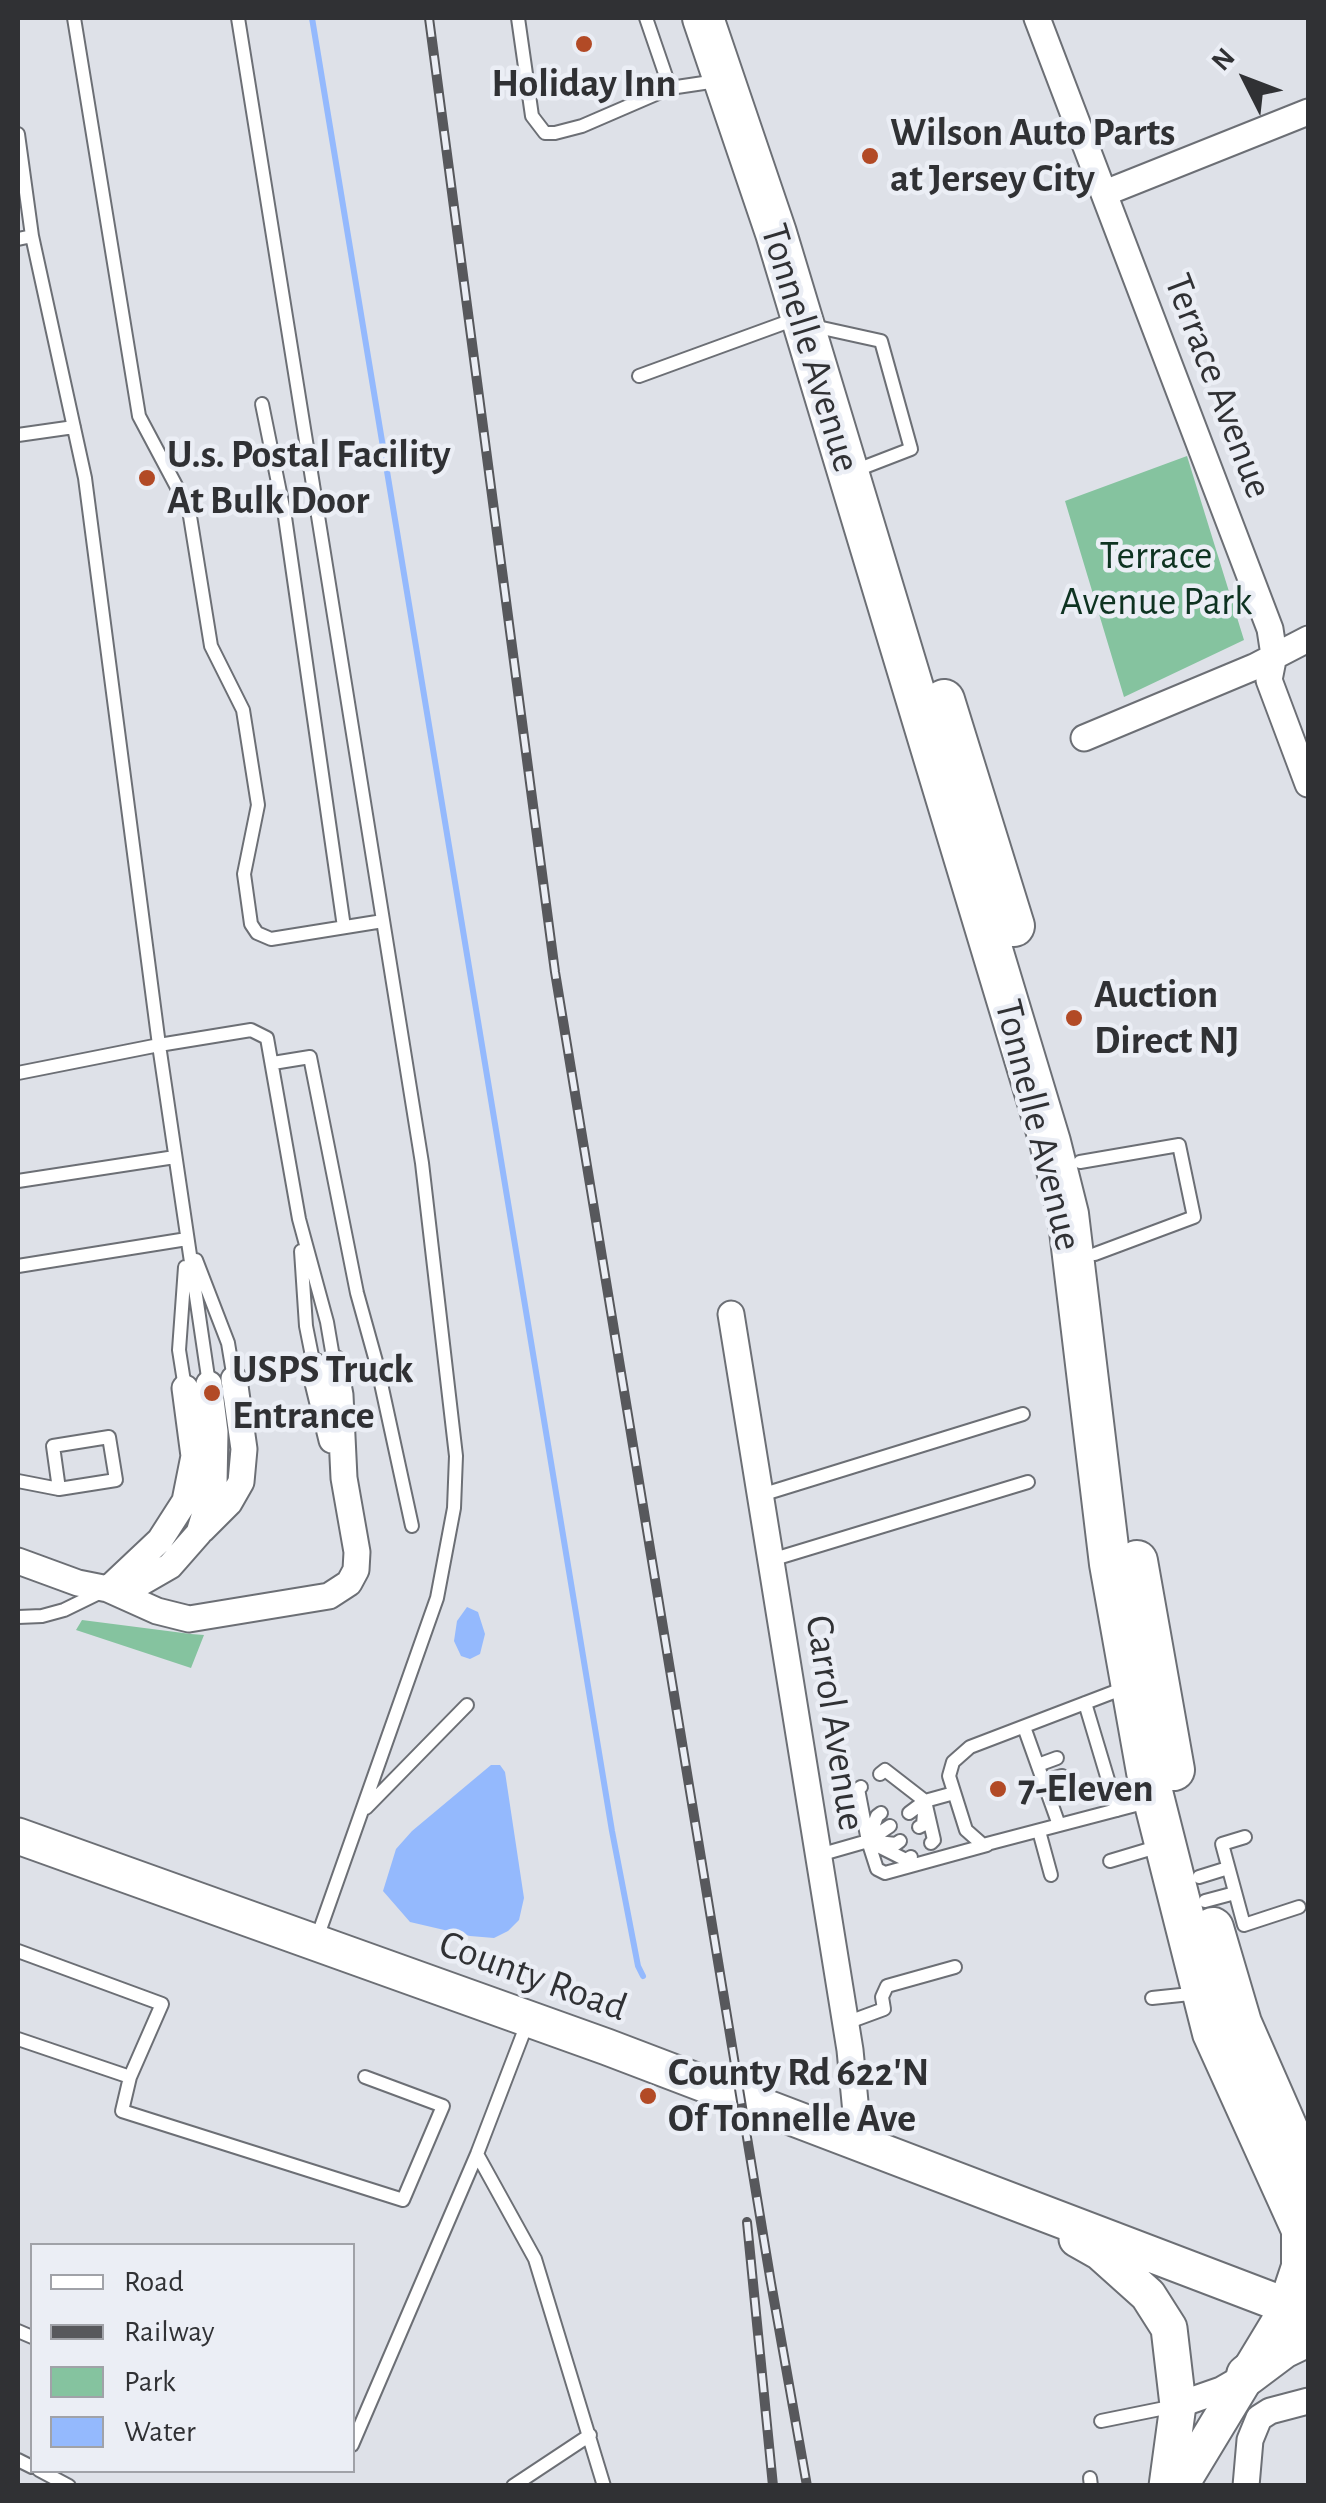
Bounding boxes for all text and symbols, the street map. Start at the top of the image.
north arrow [1196,30,1296,130]
marker: Holiday Inn [573,33,595,55]
text: N [1207,43,1241,77]
place label: Holiday Inn [491,60,677,108]
place label: Wilson Auto Parts at Jersey City [890,109,1175,203]
marker: Wilson Auto Parts at Jersey City [859,145,881,167]
street label: Tonnelle Avenue [749,218,871,478]
street label: Terrace Avenue [1153,267,1283,505]
place label: U.s. Postal Facility At Bulk Door [167,431,451,525]
marker: U.s. Postal Facility At Bulk Door [136,467,158,489]
park label: Terrace Avenue Park [1060,532,1252,626]
place label: Auction Direct NJ [1094,971,1240,1065]
street label: Tonnelle Avenue [984,995,1092,1255]
marker: Auction Direct NJ [1063,1007,1085,1029]
place label: USPS Truck Entrance [232,1346,413,1440]
marker: USPS Truck Entrance [201,1382,223,1404]
street label: Carrol Avenue [794,1612,876,1834]
place label: 7-Eleven [1018,1765,1154,1813]
marker: 7-Eleven [987,1778,1009,1800]
street label: County Road [433,1920,633,2032]
place label: County Rd 622'N Of Tonnelle Ave [668,2049,929,2143]
marker: County Rd 622'N Of Tonnelle Ave [637,2085,659,2107]
legend [30,2243,355,2473]
text: Road [124,2267,184,2297]
text: Railway [124,2317,215,2347]
text: Park [124,2367,176,2397]
text: Water [124,2417,196,2447]

